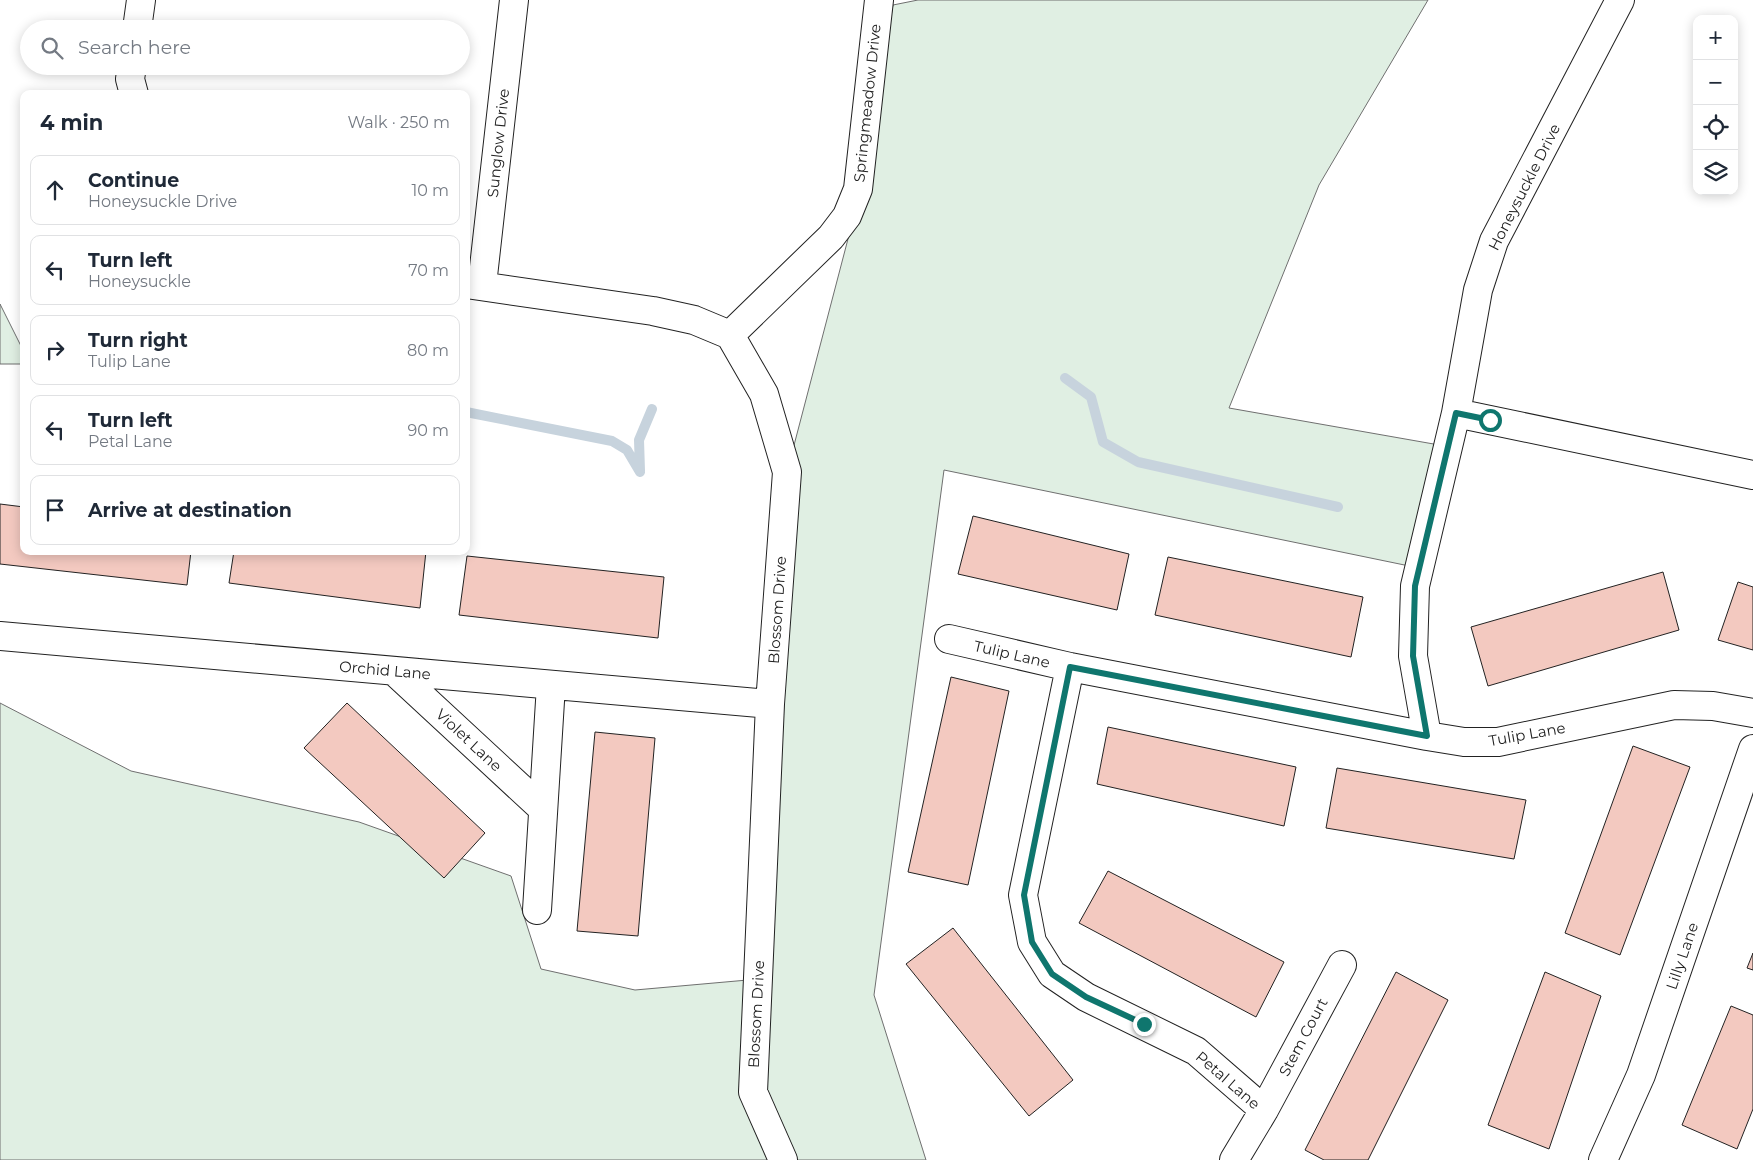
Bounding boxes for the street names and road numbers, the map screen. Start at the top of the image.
street label: Springmeadow Drive [849,23,885,183]
street label: Sunglow Drive [483,88,513,198]
street label: Honeysuckle Drive [1484,120,1564,254]
street label: Blossom Drive [764,556,790,664]
street label: Tulip Lane [972,636,1052,672]
street label: Orchid Lane [338,657,432,683]
street label: Violet Lane [432,705,506,775]
street label: Tulip Lane [1487,718,1567,750]
street label: Lilly Lane [1662,920,1702,992]
street label: Blossom Drive [744,960,768,1068]
street label: Stem Court [1274,995,1332,1079]
street label: Petal Lane [1192,1047,1264,1113]

